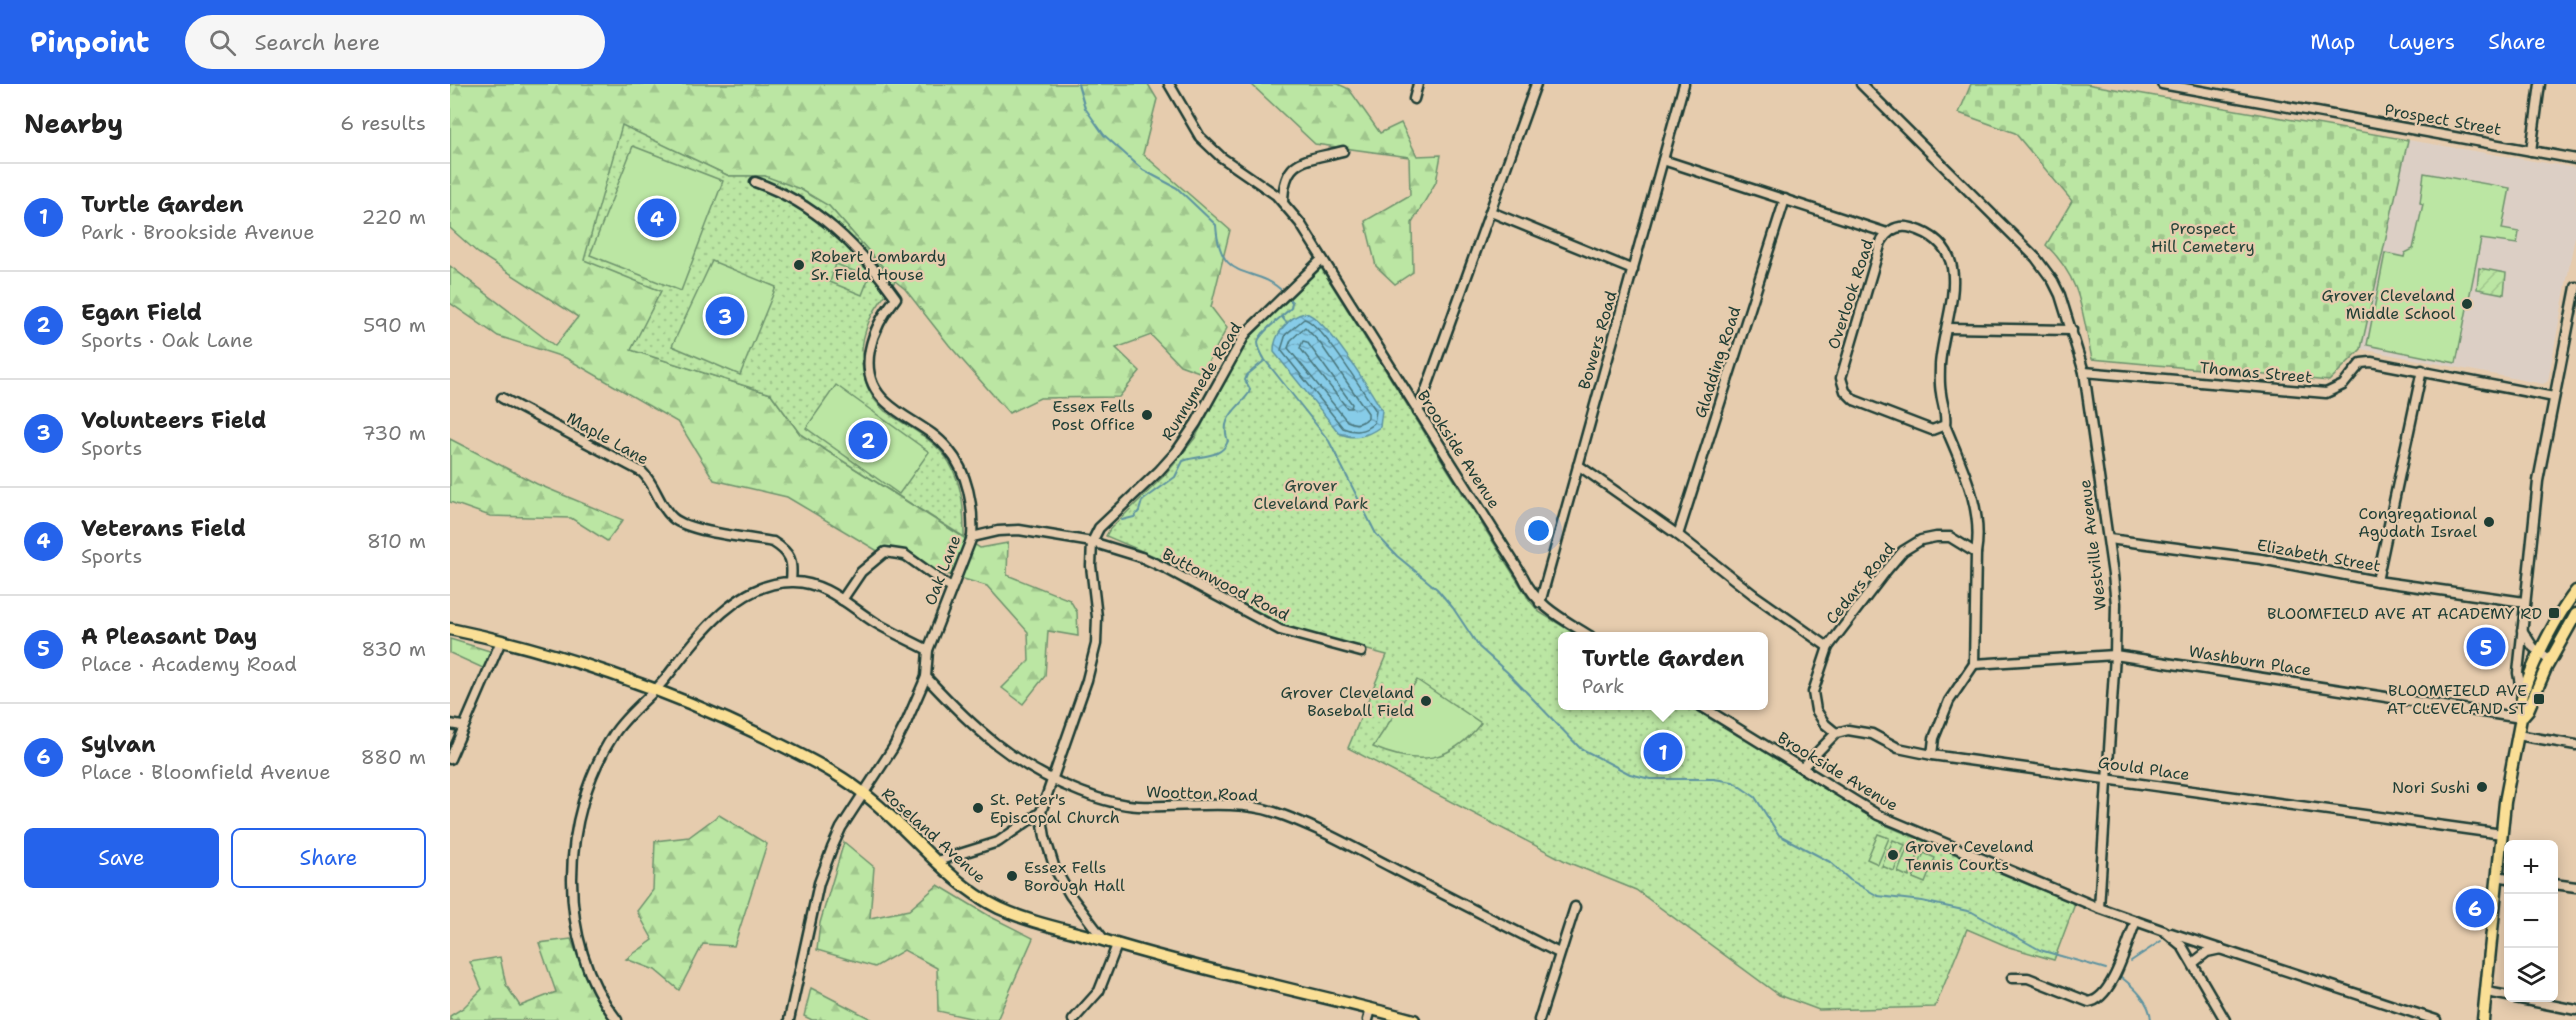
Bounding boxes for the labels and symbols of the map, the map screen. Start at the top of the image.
street label: Prospect Street [2383,99,2503,140]
pin: 4 [638,196,676,240]
park label: Prospect Hill Cemetery [2151,218,2255,257]
street label: Overlook Road [1823,236,1878,352]
place label: Robert Lombardy Sr. Field House [811,246,946,285]
marker: Robert Lombardy Sr. Field House [792,258,806,272]
place label: Grover Cleveland Middle School [2321,285,2455,324]
street label: Bowers Road [1573,288,1622,392]
pin: 3 [706,294,744,338]
marker: Grover Cleveland Middle School [2460,297,2474,311]
street label: Gladding Road [1690,304,1745,421]
street label: Runnymede Road [1157,318,1246,444]
street label: Thomas Street [2199,357,2313,388]
street label: Brookside Avenue [1412,386,1505,512]
place label: Essex Fells Post Office [1052,396,1135,435]
street label: Maple Lane [563,407,653,470]
marker: Essex Fells Post Office [1140,408,1154,422]
pin: 2 [848,418,888,462]
park label: Grover Cleveland Park [1254,475,1368,514]
street label: Westville Avenue [2074,478,2111,611]
place label: Congregational Agudath Israel [2358,503,2477,542]
marker: Congregational Agudath Israel [2482,515,2496,529]
your location [1524,516,1553,545]
street label: Oak Lane [920,532,965,608]
street label: Elizabeth Street [2255,534,2382,577]
street label: Cedars Road [1821,538,1900,628]
street label: Buttonwood Road [1159,543,1293,626]
place label: BLOOMFIELD AVE AT ACADEMY RD [2267,603,2542,624]
marker: BLOOMFIELD AVE AT ACADEMY RD [2547,606,2561,620]
pin: 5 [2466,624,2506,670]
street label: Washburn Place [2187,640,2313,681]
place label: BLOOMFIELD AVE AT CLEVELAND ST [2387,680,2527,719]
place label: Grover Cleveland Baseball Field [1280,682,1414,721]
marker: BLOOMFIELD AVE AT CLEVELAND ST [2532,692,2546,706]
marker: Grover Cleveland Baseball Field [1419,694,1433,708]
street label: Brookside Avenue [1774,727,1902,816]
pin: 1 [1644,730,1682,774]
street label: Gould Place [2097,752,2191,785]
place label: Nori Sushi [2392,777,2470,798]
marker: Nori Sushi [2475,780,2489,794]
street label: Wootton Road [1146,781,1258,806]
street label: Roseland Avenue [877,783,990,888]
place label: St. Peter's Episcopal Church [990,789,1120,828]
marker: St. Peter's Episcopal Church [971,801,985,815]
place label: Grover Ceveland Tennis Courts [1905,836,2034,875]
marker: Grover Ceveland Tennis Courts [1886,848,1900,862]
place label: Essex Fells Borough Hall [1024,857,1125,896]
marker: Essex Fells Borough Hall [1005,869,1019,883]
pin: 6 [2456,886,2494,930]

